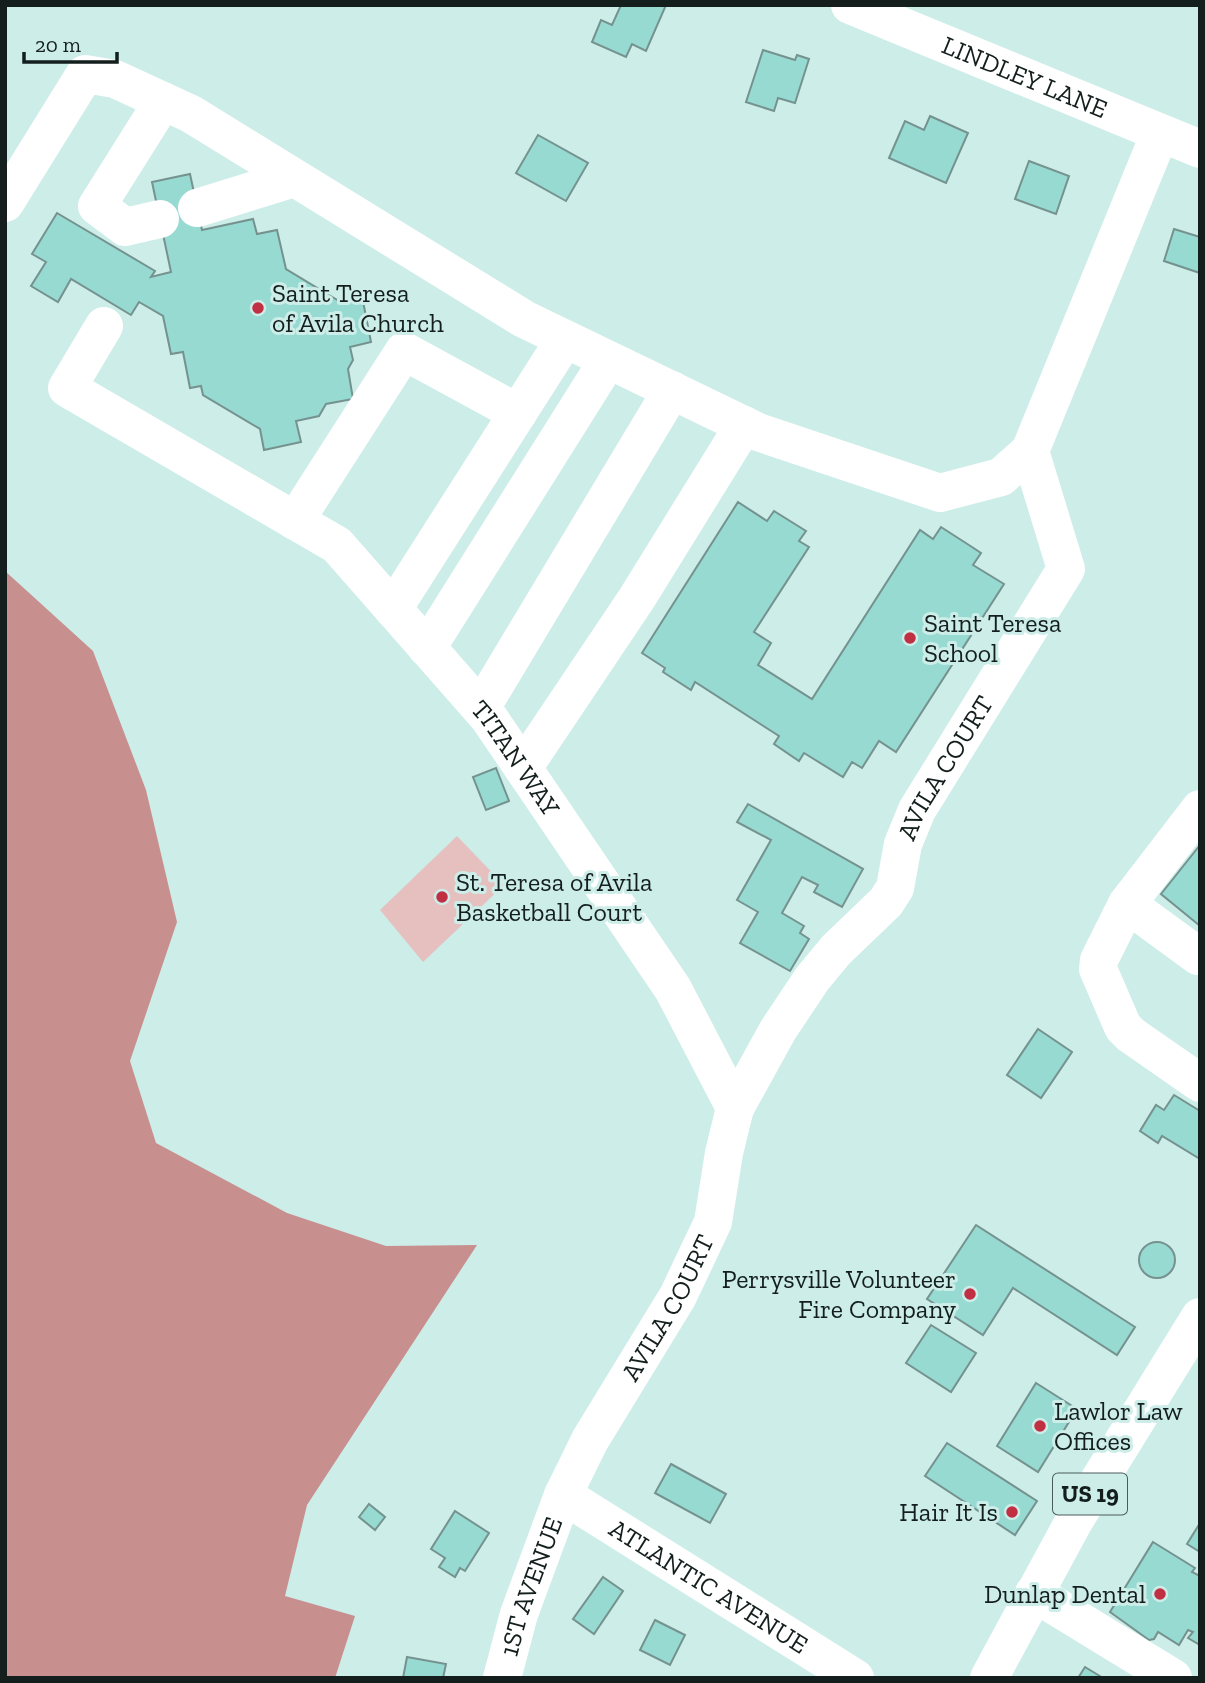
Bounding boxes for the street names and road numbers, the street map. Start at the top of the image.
street label: LINDLEY LANE [937,29,1112,125]
street label: AVILA COURT [890,690,1000,845]
street label: TITAN WAY [465,693,567,822]
street label: AVILA COURT [614,1229,721,1387]
road number: US 19 [1053,1474,1127,1514]
street label: 1ST AVENUE [493,1512,569,1659]
street label: ATLANTIC AVENUE [604,1512,814,1661]

